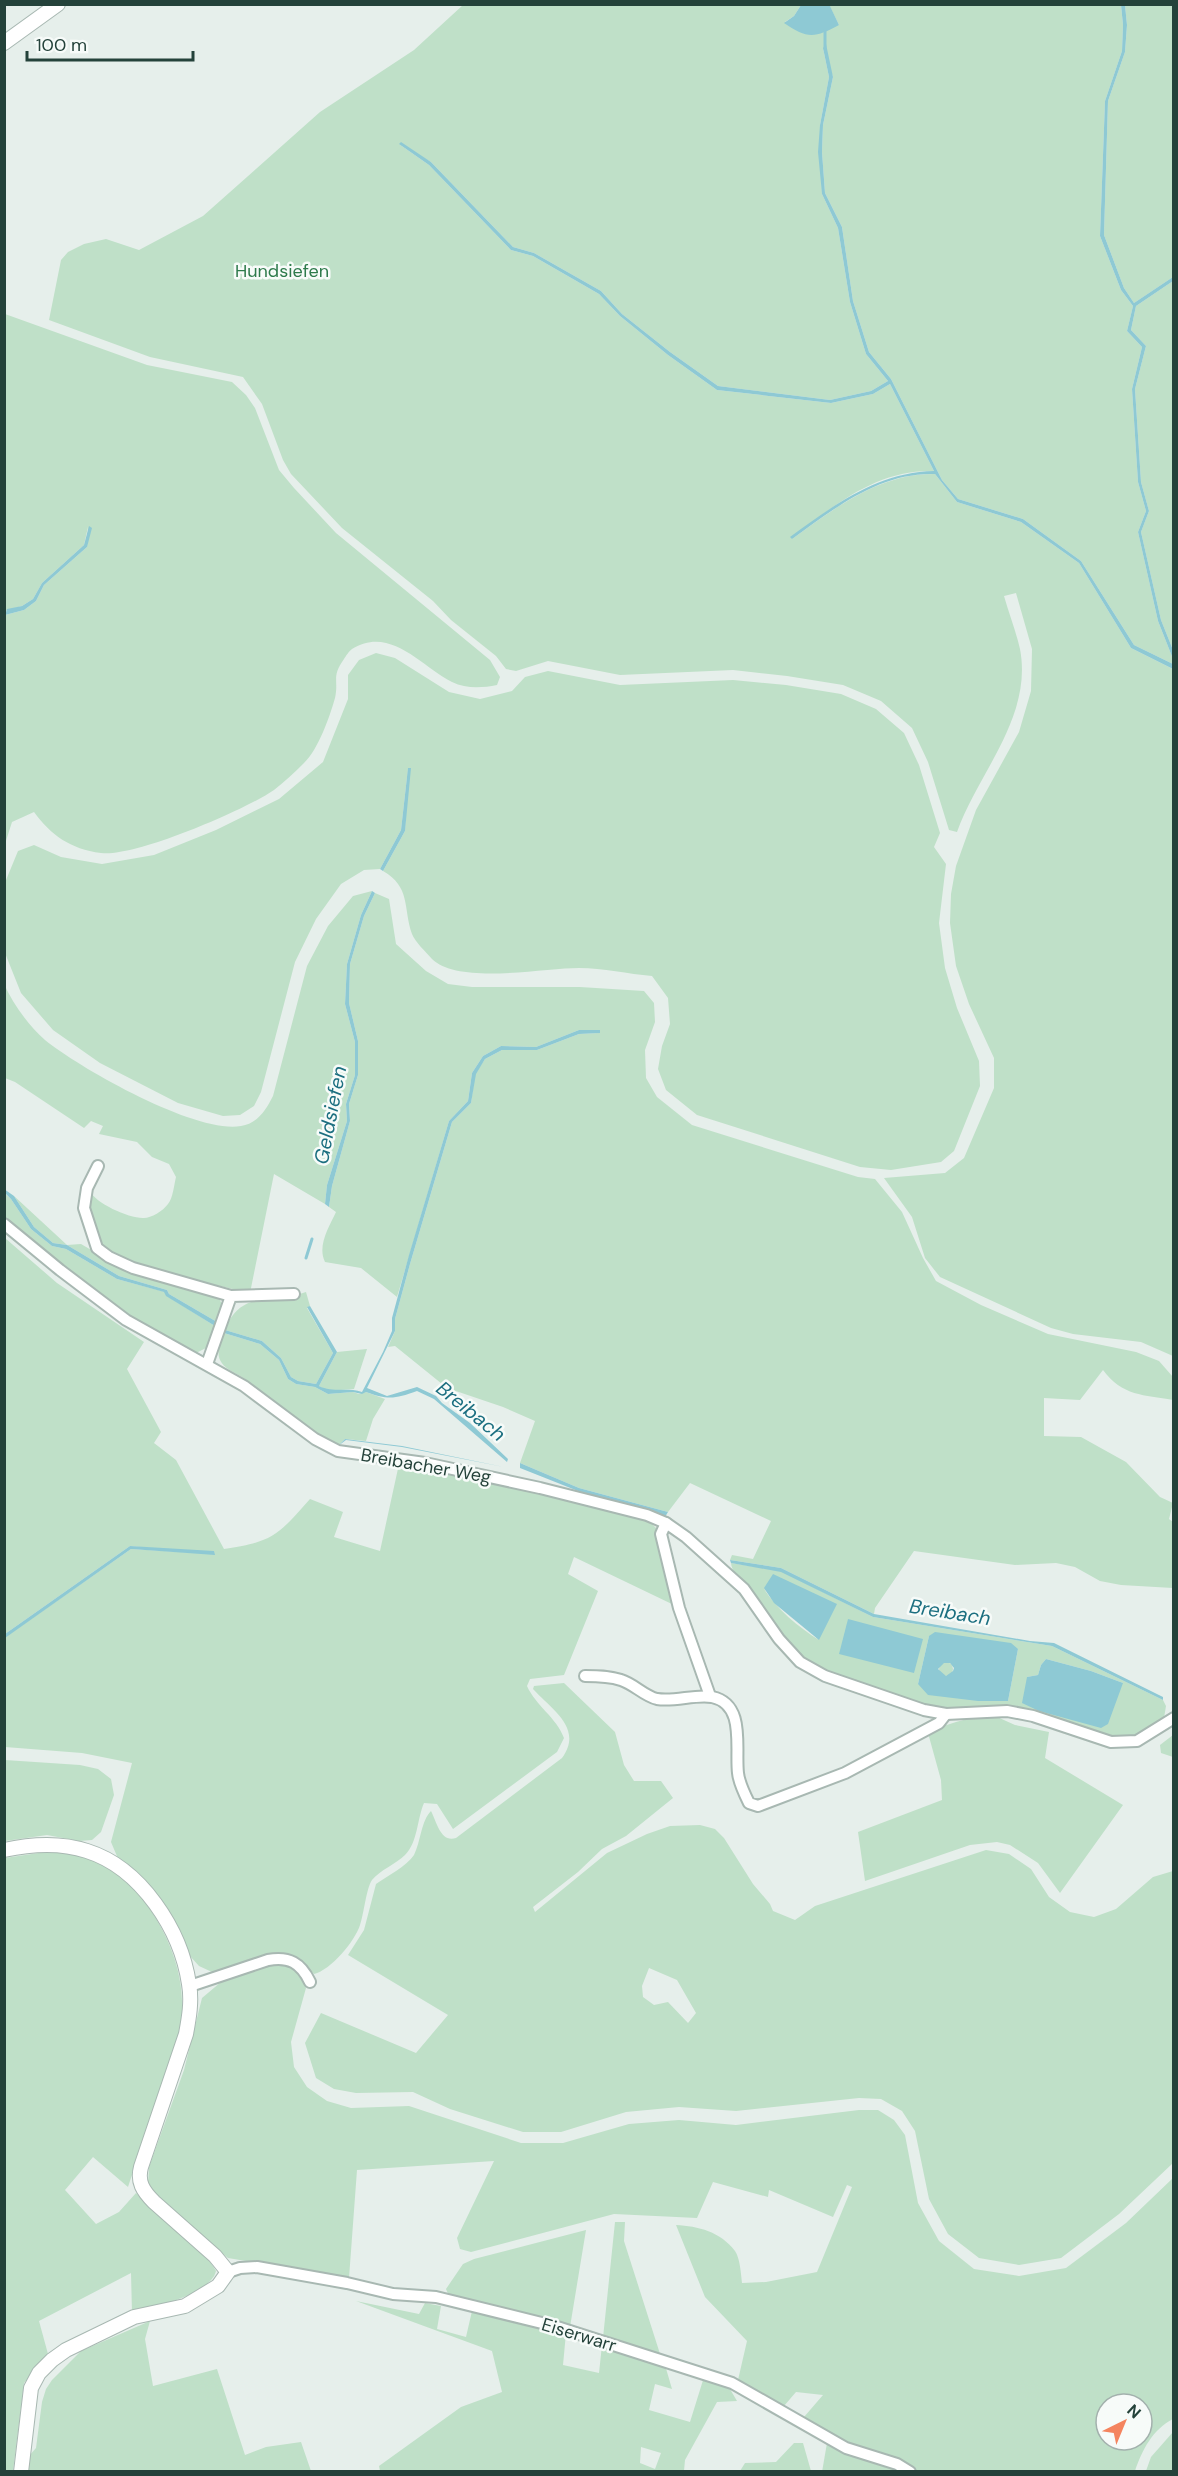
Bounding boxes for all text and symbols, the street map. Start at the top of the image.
scale bar [27,24,194,62]
text: 100 m [36,33,87,57]
park label: Hundsiefen [235,259,329,283]
water label: Geldsiefen [308,1064,352,1166]
water label: Breibach [431,1375,511,1447]
street label: Breibacher Weg [359,1443,493,1489]
water label: Breibach [908,1593,992,1631]
street label: Eiserwarr [539,2312,620,2358]
north arrow [1094,2392,1154,2452]
text: N [1122,2400,1145,2423]

